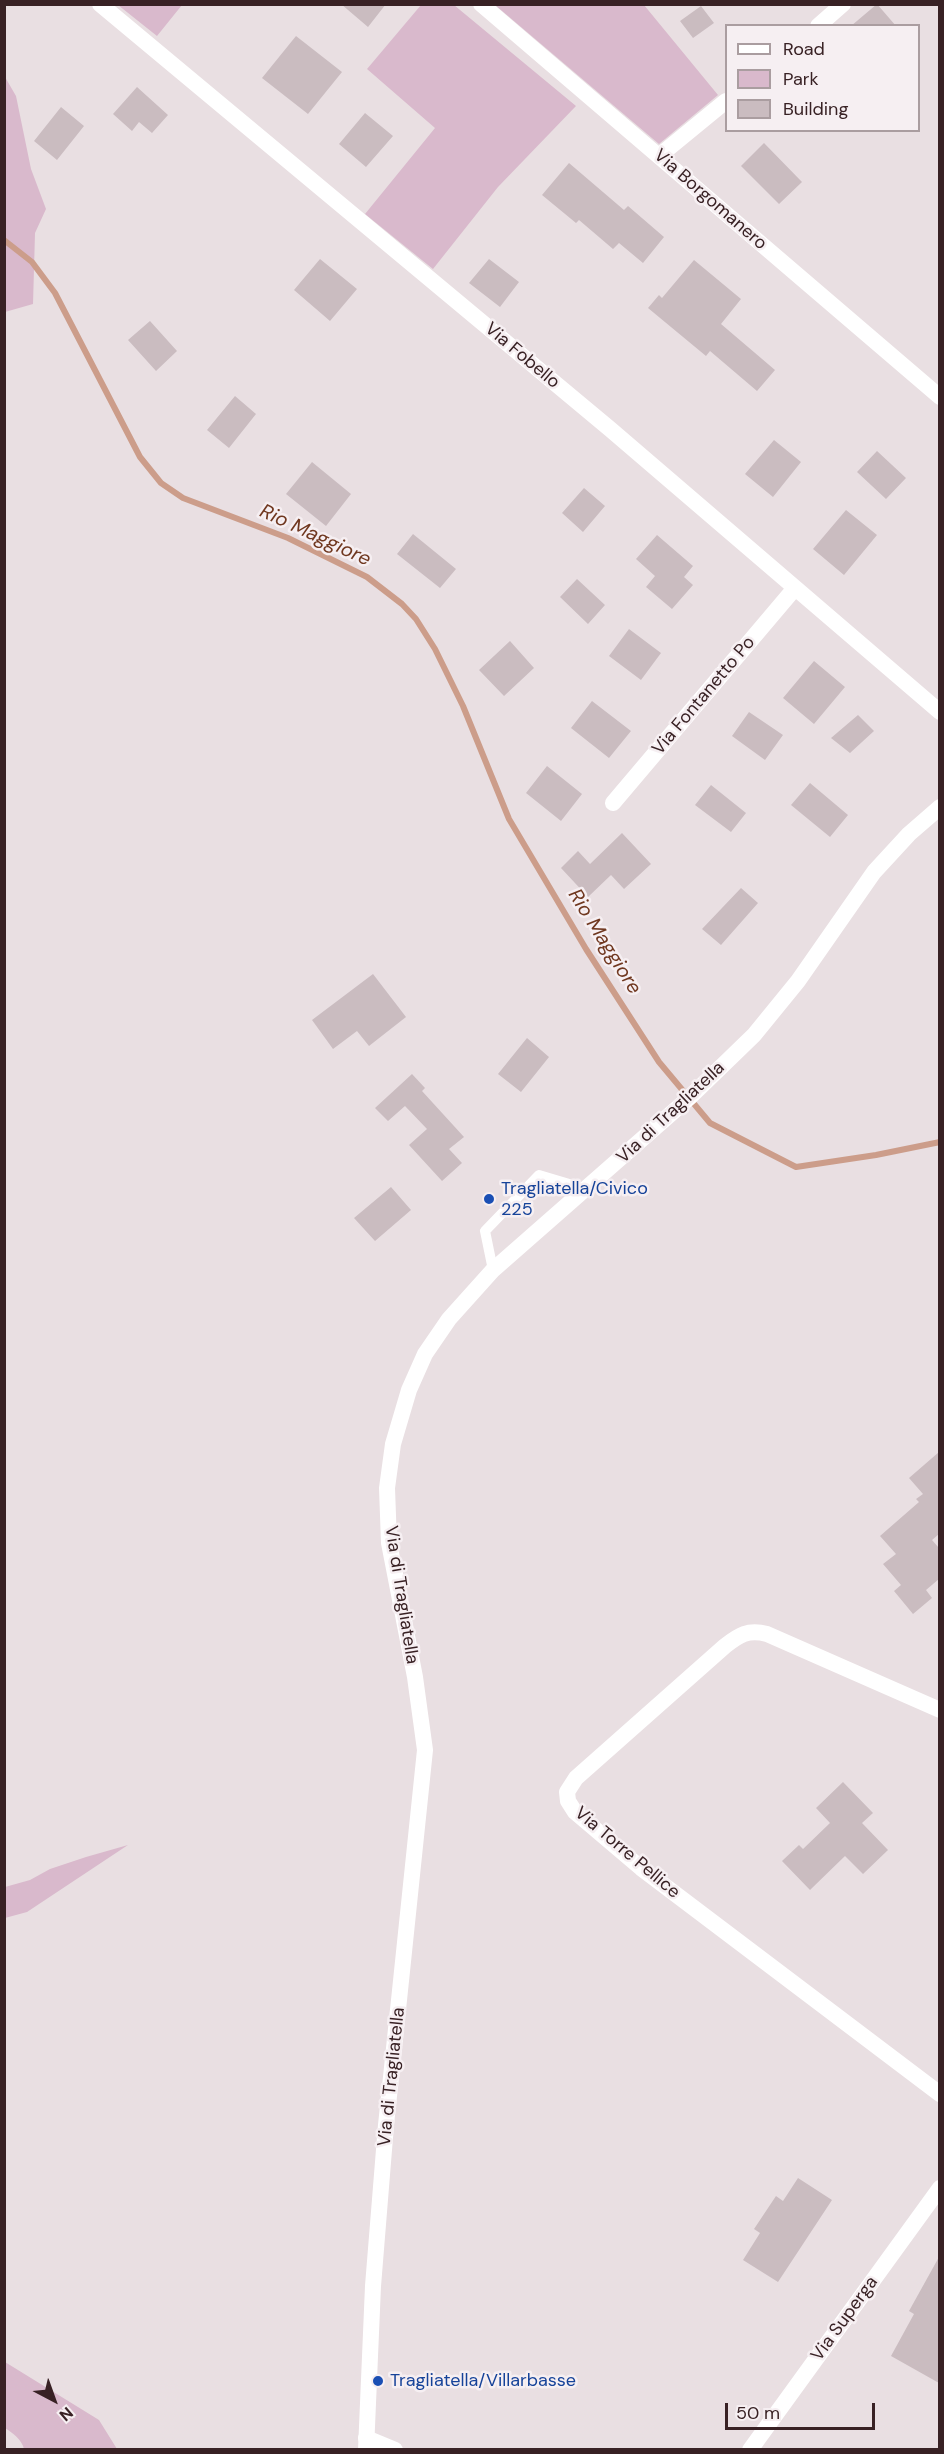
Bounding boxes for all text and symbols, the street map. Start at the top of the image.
legend [725,24,920,132]
text: Road [783,37,825,61]
text: Park [783,67,819,91]
text: Building [783,97,848,121]
street label: Via Borgomanero [649,145,771,255]
street label: Via Fobello [480,318,564,394]
water label: Rio Maggiore [256,500,374,572]
street label: Via Fontanetto Po [648,632,760,760]
water label: Rio Maggiore [562,885,646,999]
street label: Via di Tragliatella [613,1057,729,1169]
place label: Tragliatella/Civico 225 [501,1178,648,1220]
marker: Tragliatella/Civico 225 [482,1192,496,1206]
street label: Via di Tragliatella [379,1524,423,1666]
street label: Via Torre Pellice [570,1803,684,1903]
street label: Via di Tragliatella [374,2006,410,2148]
street label: Via Superga [807,2272,883,2366]
north arrow [24,2370,84,2430]
place label: Tragliatella/Villarbasse [390,2370,576,2392]
marker: Tragliatella/Villarbasse [371,2374,385,2388]
scale bar [728,2391,878,2429]
text: 50 m [736,2401,780,2425]
text: N [55,2402,77,2426]

